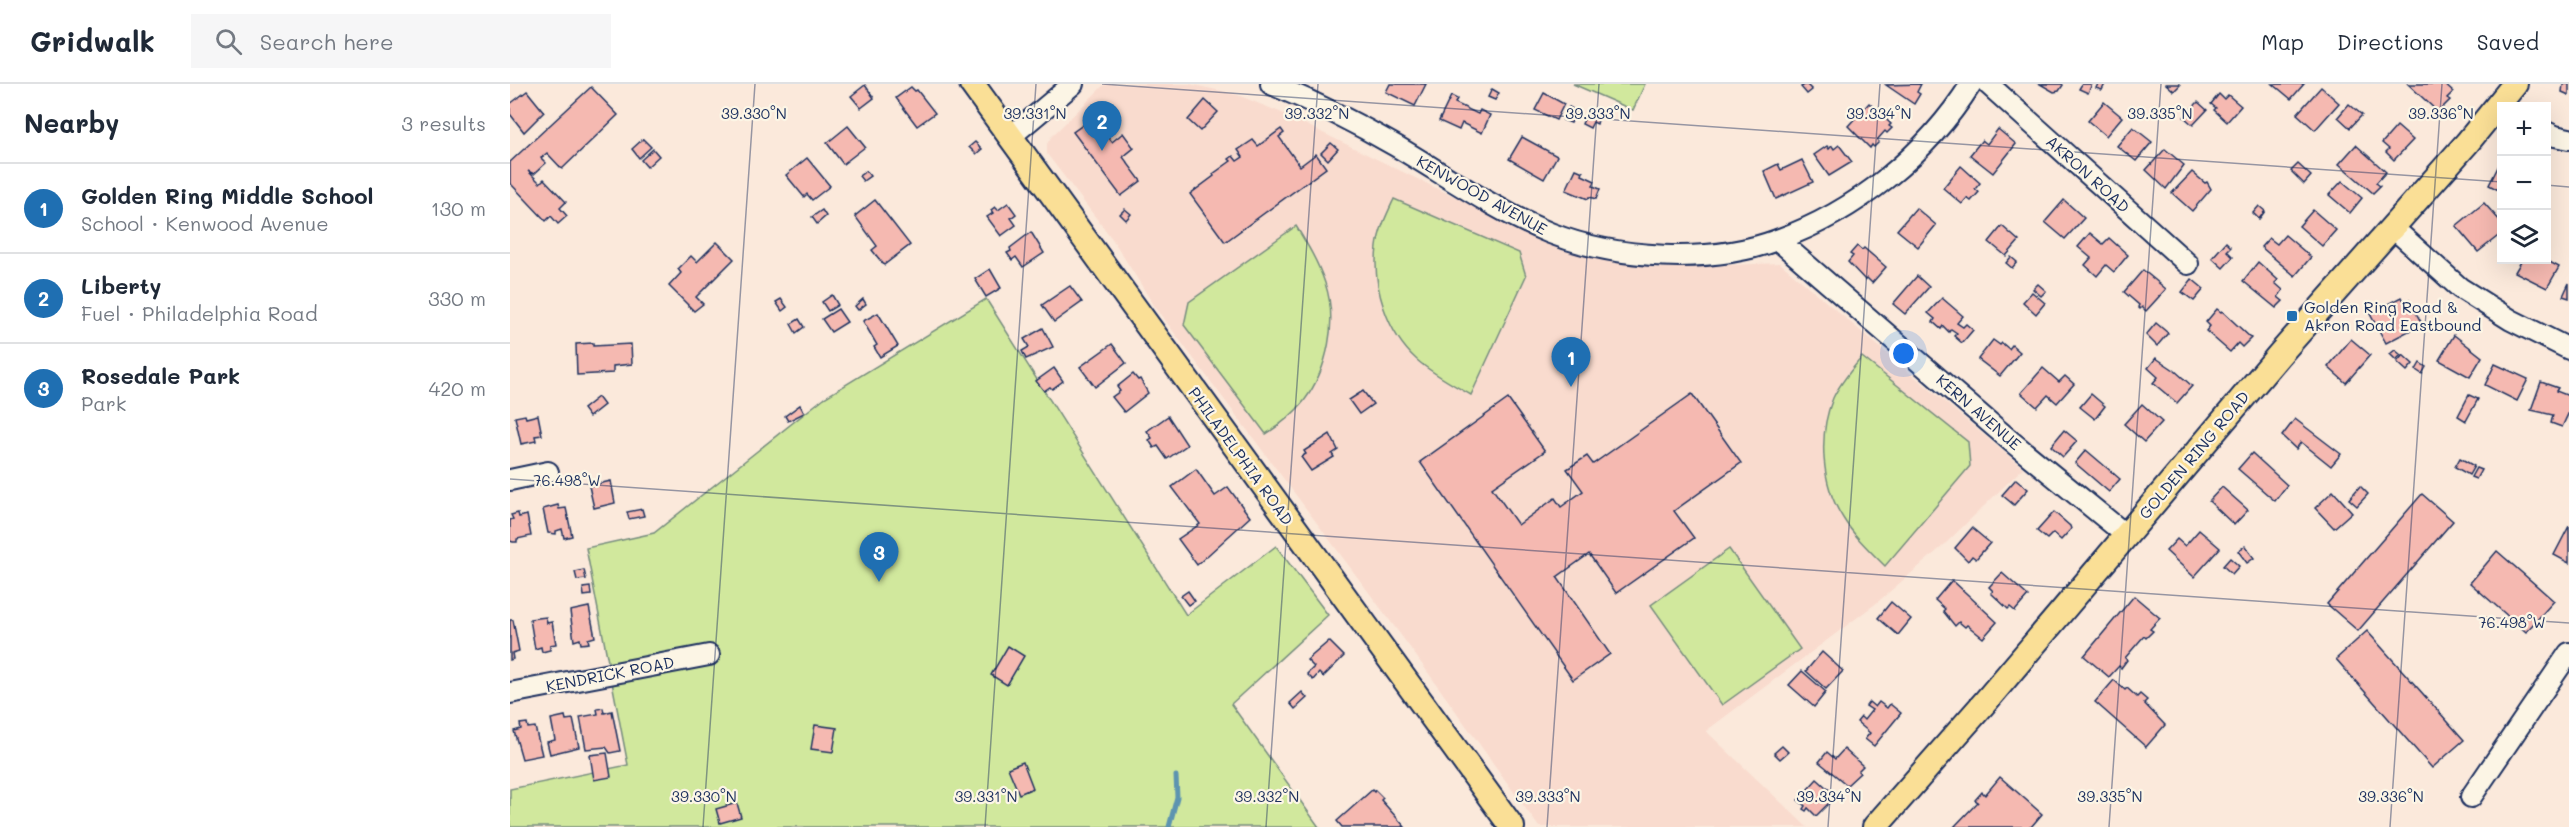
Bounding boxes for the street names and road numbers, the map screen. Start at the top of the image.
street label: AKRON ROAD [2042,130,2135,217]
street label: KENWOOD AVENUE [1413,150,1551,239]
street label: KERN AVENUE [1932,369,2026,454]
street label: PHILADELPHIA ROAD [1184,383,1299,529]
street label: GOLDEN RING ROAD [2134,386,2253,523]
street label: KENDRICK ROAD [544,651,676,696]

